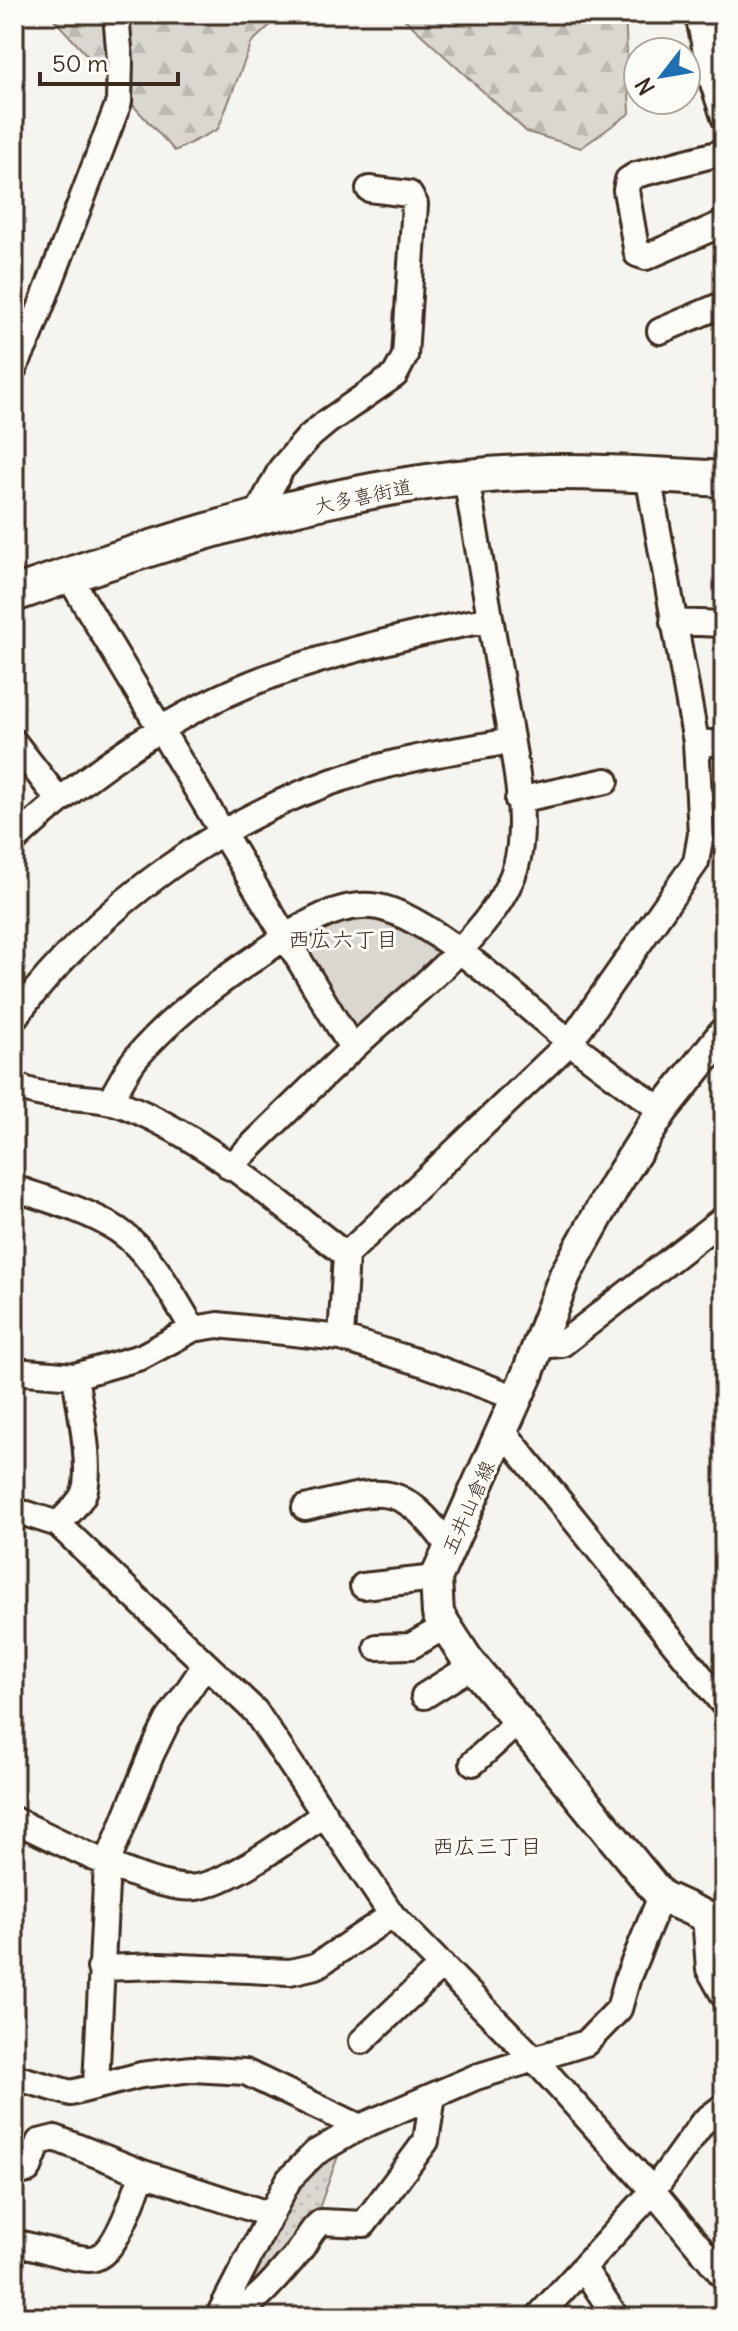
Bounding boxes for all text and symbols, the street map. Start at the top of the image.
scale bar [40,36,178,86]
north arrow [622,36,702,116]
text: 50 m [52,48,108,78]
text: N [629,73,661,100]
street label: 大多喜街道 [311,473,415,519]
district label: 西広六丁目 [288,925,398,953]
street label: 五井山倉線 [436,1456,500,1558]
district label: 西広三丁目 [432,1832,542,1860]

